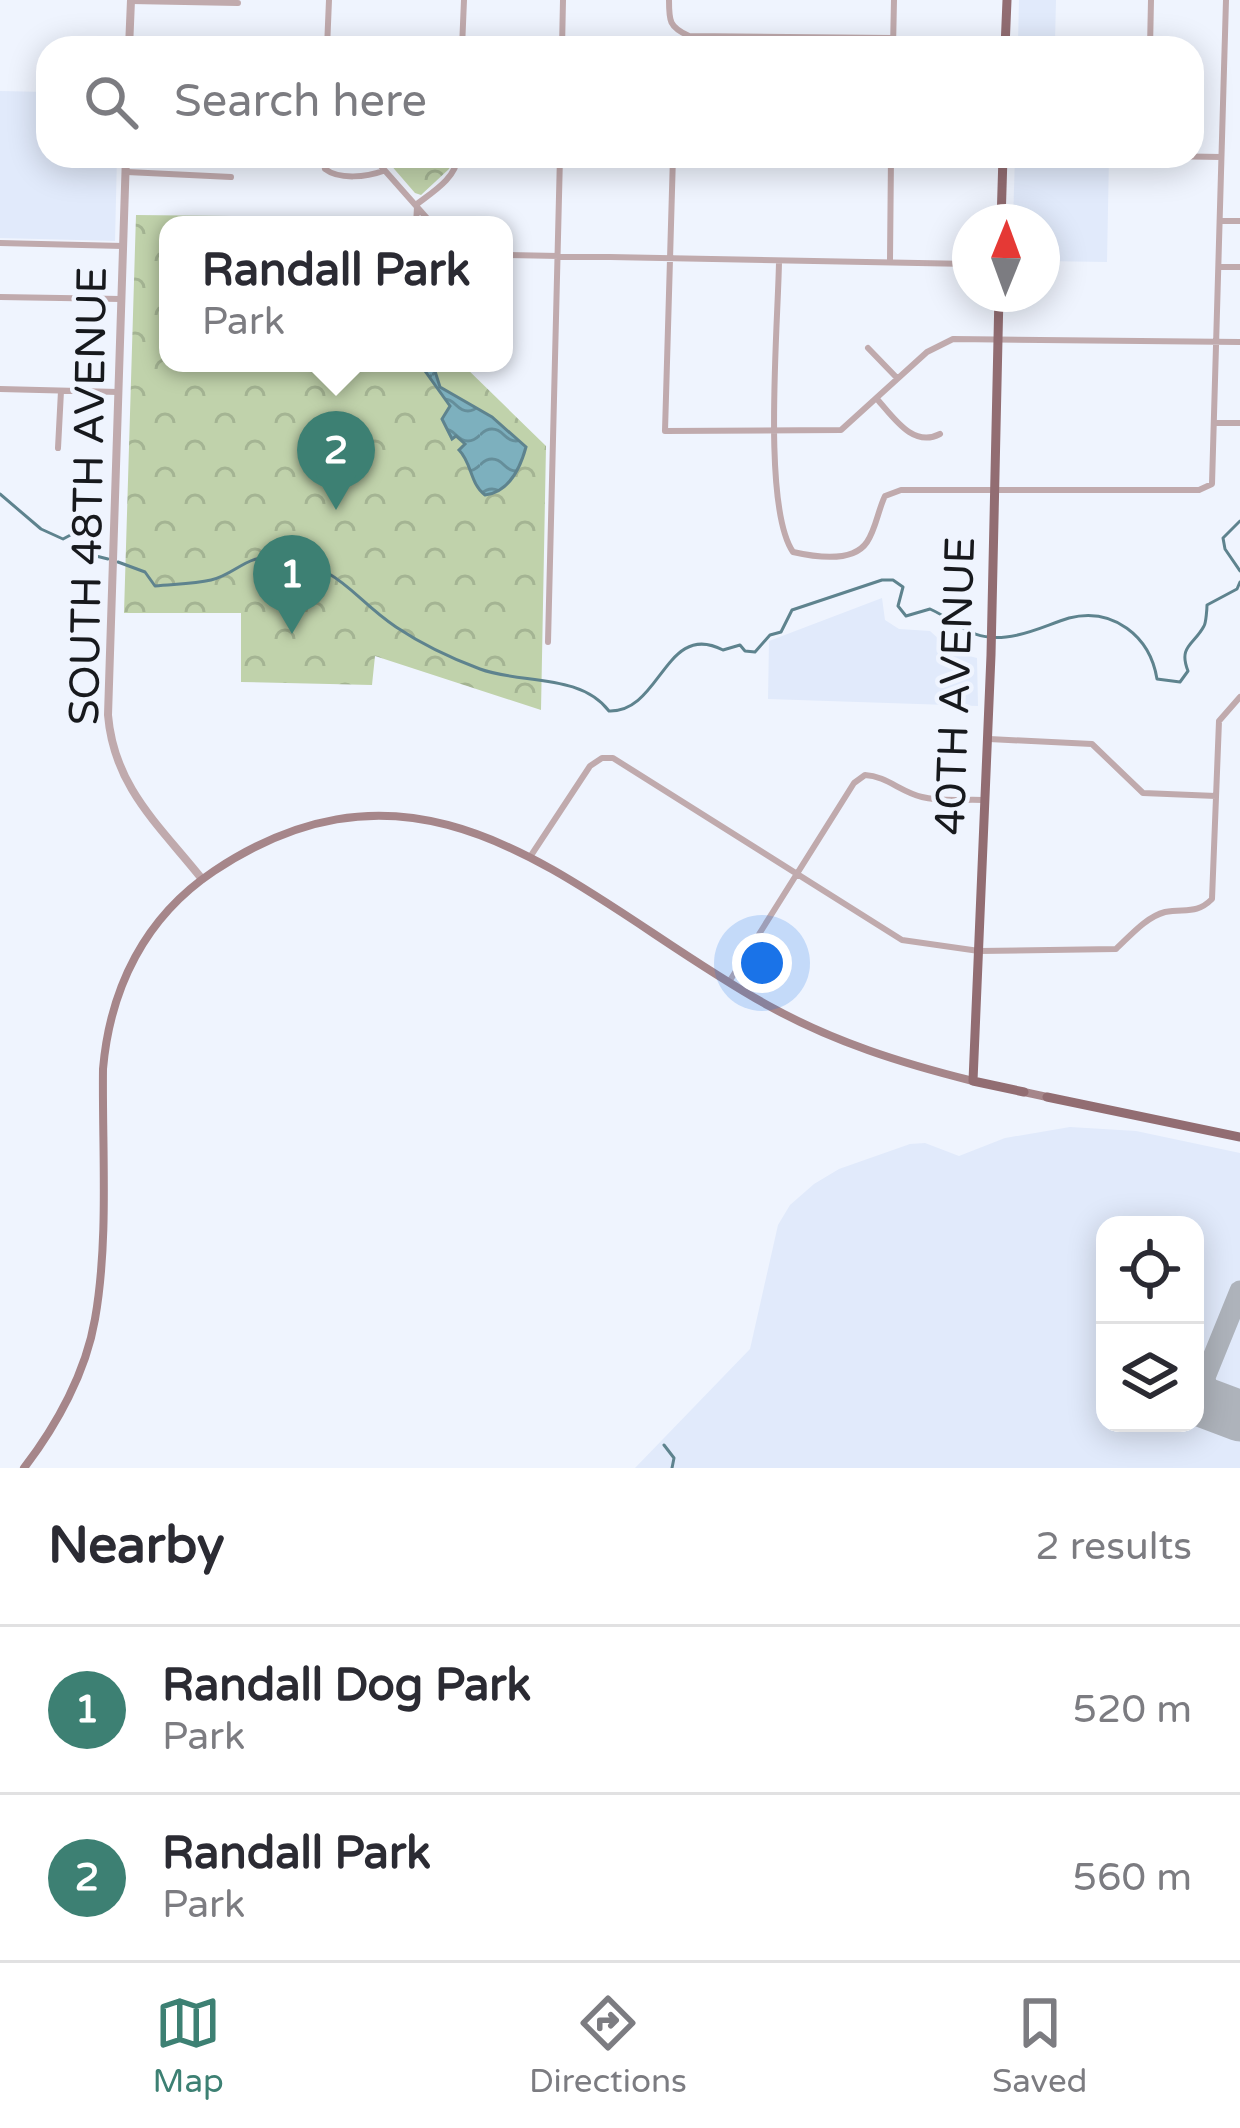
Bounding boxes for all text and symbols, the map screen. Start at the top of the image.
search box [36,36,1204,168]
icon: search [78,69,144,135]
text: Search here [174,75,427,129]
north arrow [952,204,1060,312]
popup [159,216,513,372]
text: Randall Park [202,244,470,298]
street label: SOUTH 48TH AVENUE [59,266,118,726]
text: Park [202,298,285,345]
pin: 2 [297,411,375,510]
pin: 1 [253,535,331,634]
street label: 40TH AVENUE [925,536,986,836]
your location [732,933,792,993]
map controls [1096,1216,1204,1432]
button: locate [1096,1216,1204,1324]
button: layers [1096,1324,1204,1432]
text: Nearby [48,1515,225,1577]
text: 2 results [1035,1523,1192,1570]
text: Randall Dog Park [162,1659,531,1713]
text: 1 [75,1686,99,1733]
text: 520 m [1073,1686,1192,1733]
text: Park [162,1713,245,1760]
text: Randall Park [162,1827,431,1881]
text: 2 [75,1854,99,1901]
text: 560 m [1073,1854,1192,1901]
text: Park [162,1881,245,1928]
tab: Map [153,1990,224,2101]
tab: Directions [529,1990,687,2101]
tab: Saved [992,1990,1087,2101]

